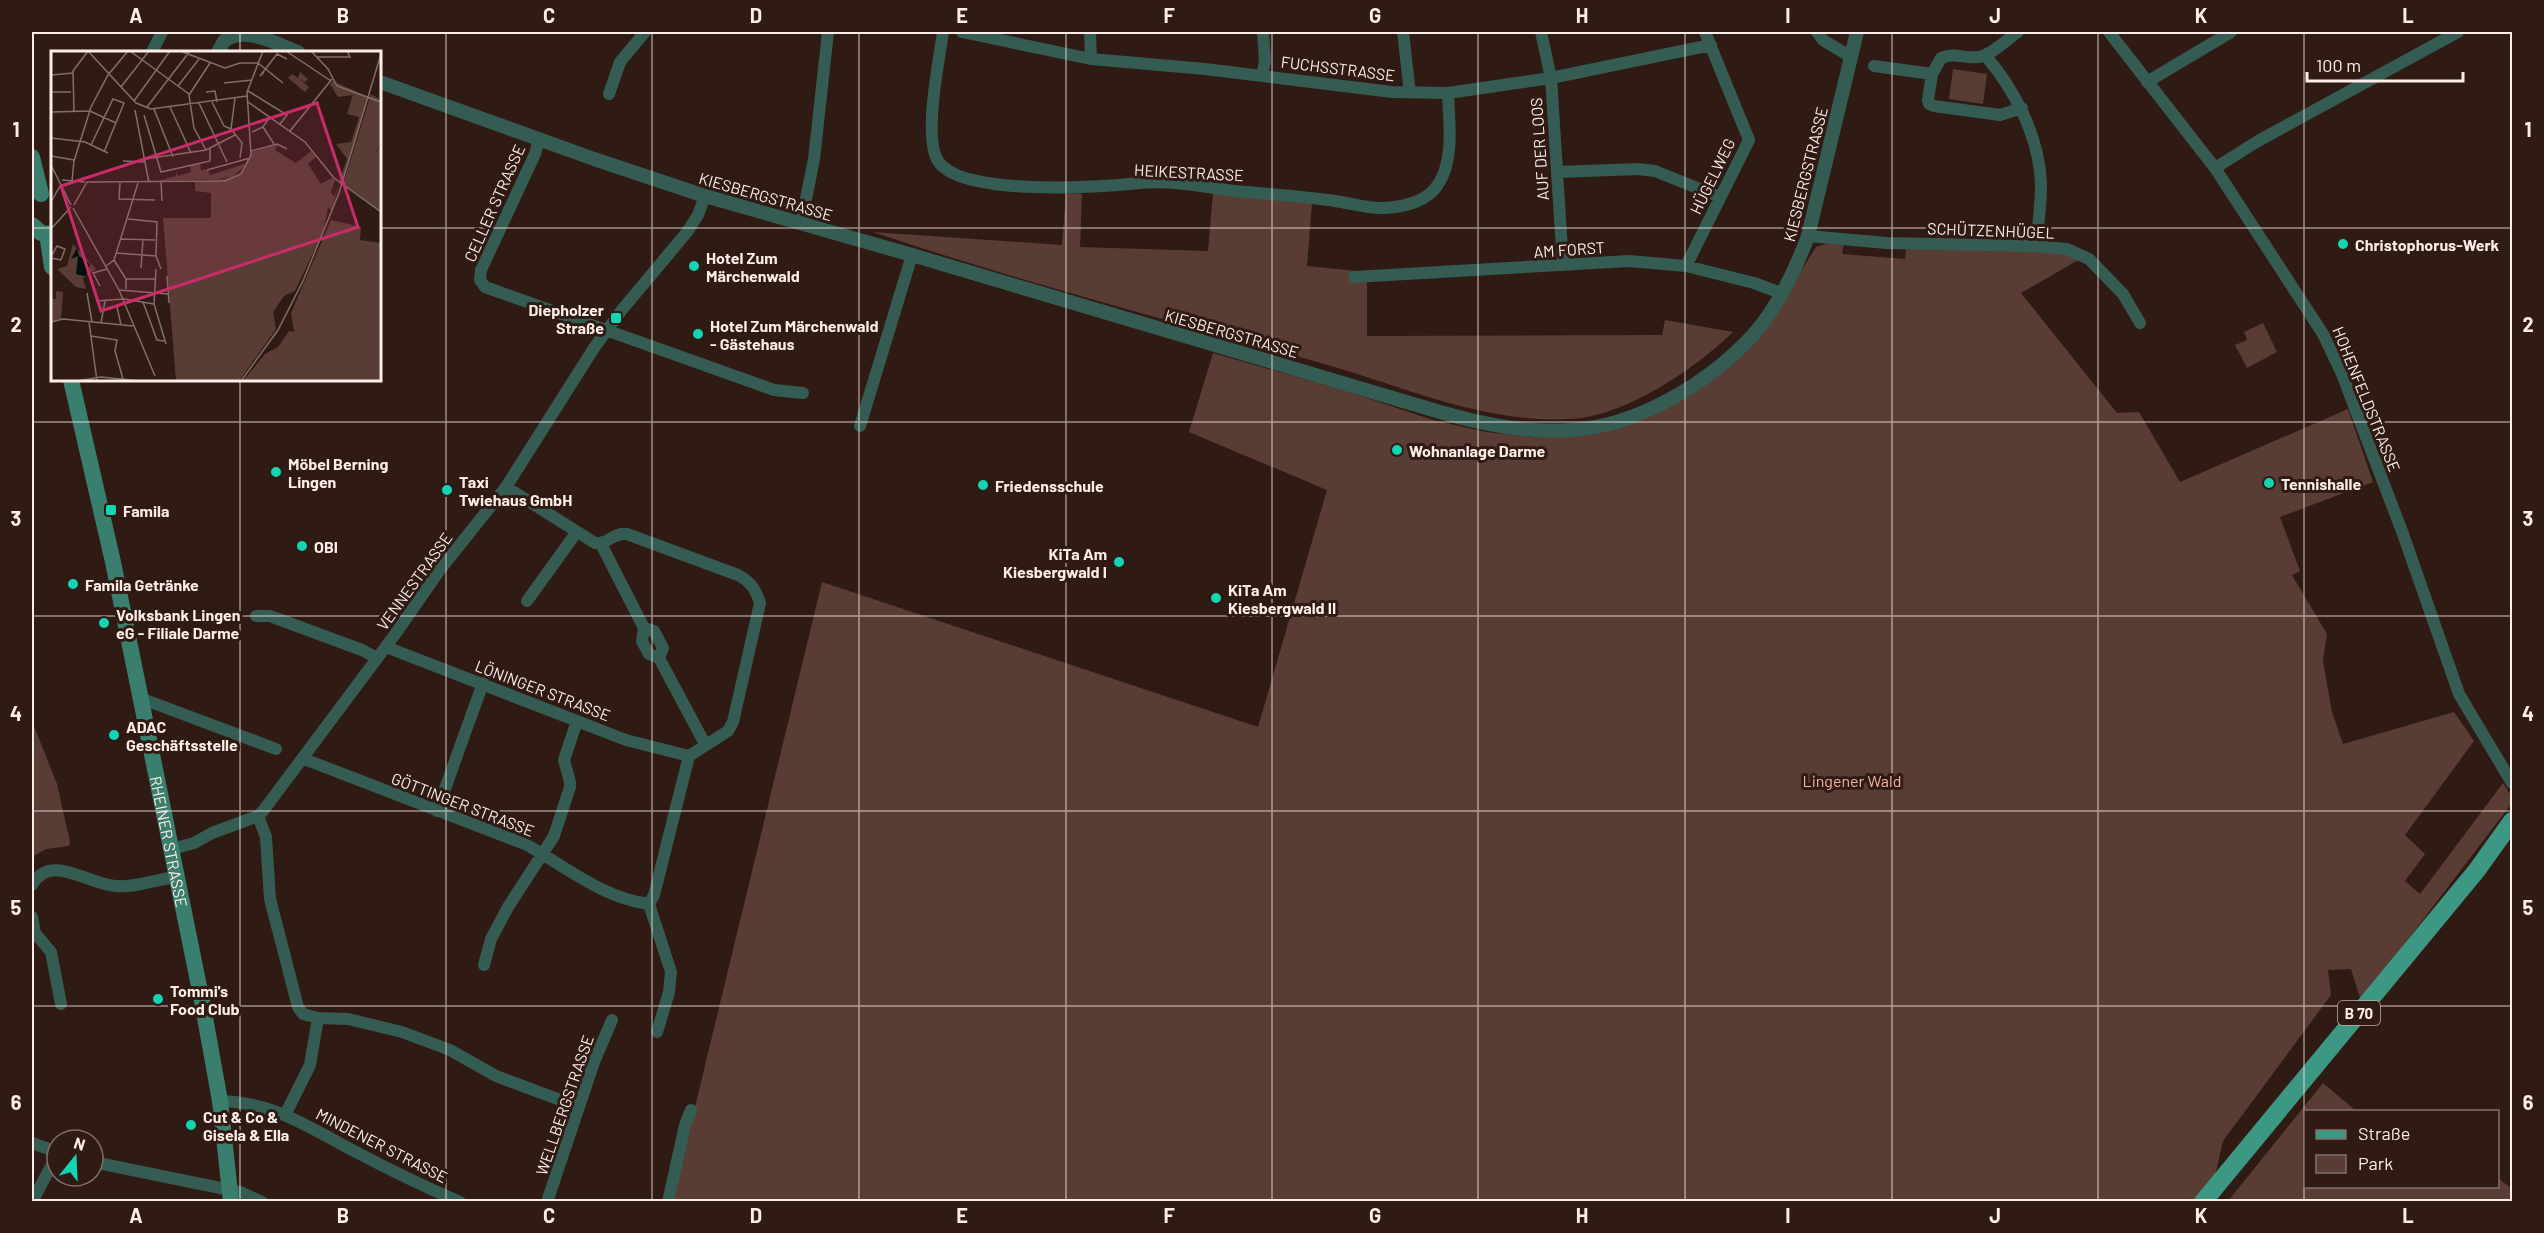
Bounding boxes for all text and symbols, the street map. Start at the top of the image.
text: A [129,3,143,27]
text: B [337,3,349,27]
text: C [543,3,555,27]
text: D [750,3,762,27]
text: E [956,3,968,27]
text: F [1163,3,1175,27]
text: G [1369,3,1381,27]
text: H [1576,3,1588,27]
text: I [1785,3,1791,27]
text: J [1989,3,2001,27]
text: K [2195,3,2208,27]
text: L [2402,3,2414,27]
scale bar [2307,45,2463,83]
inset map [51,51,381,381]
street label: FUCHSSTRASSE [1280,52,1396,84]
text: 100 m [2316,54,2361,76]
street label: AUF DER LOOS [1526,97,1552,201]
street label: KIESBERGSTRASSE [1779,105,1831,243]
text: 1 [12,117,20,141]
text: 1 [2524,117,2532,141]
street label: HÜGELWEG [1685,135,1739,217]
street label: CELLER STRASSE [460,141,528,265]
street label: HEIKESTRASSE [1134,160,1244,184]
street label: KIESBERGSTRASSE [697,168,835,224]
street label: SCHÜTZENHÜGEL [1927,218,2055,242]
place label: Christophorus-Werk [2355,235,2500,254]
street label: AM FORST [1533,237,1605,261]
marker: Christophorus-Werk [2336,237,2350,251]
place label: Hotel Zum Märchenwald [706,248,800,285]
marker: Hotel Zum Märchenwald [687,259,701,273]
place label: Diepholzer Straße [528,300,604,337]
street label: KIESBERGSTRASSE [1163,305,1301,361]
marker: Diepholzer Straße [609,311,623,325]
text: 2 [10,312,22,336]
text: 2 [2522,312,2534,336]
place label: Hotel Zum Märchenwald - Gästehaus [710,316,878,353]
street label: HOHENFELDSTRASSE [2329,324,2405,474]
marker: Hotel Zum Märchenwald - Gästehaus [691,327,705,341]
place label: Wohnanlage Darme [1409,441,1546,460]
marker: Wohnanlage Darme [1390,443,1404,457]
place label: Möbel Berning Lingen [288,454,388,491]
marker: Möbel Berning Lingen [269,465,283,479]
place label: Taxi Twiehaus GmbH [459,472,572,509]
place label: Tennishalle [2281,474,2361,493]
place label: Friedensschule [995,476,1104,495]
marker: Tennishalle [2262,476,2276,490]
marker: Friedensschule [976,478,990,492]
marker: Taxi Twiehaus GmbH [440,483,454,497]
place label: Famila [123,501,169,520]
marker: Famila [104,503,118,517]
text: 3 [11,506,21,530]
text: 3 [2523,506,2533,530]
street label: VENNESTRASSE [372,529,456,633]
place label: OBI [314,537,338,556]
marker: OBI [295,539,309,553]
place label: KiTa Am Kiesbergwald I [1003,544,1107,581]
marker: KiTa Am Kiesbergwald I [1112,555,1126,569]
place label: Famila Getränke [85,575,199,594]
marker: Famila Getränke [66,577,80,591]
place label: KiTa Am Kiesbergwald II [1228,580,1336,617]
marker: KiTa Am Kiesbergwald II [1209,591,1223,605]
place label: Volksbank Lingen eG - Filiale Darme [116,605,241,642]
marker: Volksbank Lingen eG - Filiale Darme [97,616,111,630]
street label: LÖNINGER STRASSE [473,655,613,725]
text: 4 [10,701,22,725]
text: 4 [2522,701,2534,725]
place label: ADAC Geschäftsstelle [126,717,238,754]
marker: ADAC Geschäftsstelle [107,728,121,742]
street label: GÖTTINGER STRASSE [389,768,537,840]
park label: Lingener Wald [1803,771,1901,790]
street label: RHEINER STRASSE [147,774,192,909]
text: 5 [11,895,22,919]
text: 5 [2523,895,2534,919]
place label: Tommi's Food Club [170,981,240,1018]
marker: Tommi's Food Club [151,992,165,1006]
road number: B 70 [2338,1001,2380,1025]
street label: WELLBERGSTRASSE [531,1032,597,1178]
text: 6 [11,1090,22,1114]
text: 6 [2523,1090,2534,1114]
street label: MINDENER STRASSE [313,1104,451,1186]
place label: Cut & Co & Gisela & Ella [203,1107,289,1144]
legend [2304,1110,2499,1188]
marker: Cut & Co & Gisela & Ella [184,1118,198,1132]
text: Straße [2358,1122,2410,1144]
north arrow [45,1128,105,1188]
text: N [72,1133,88,1154]
text: Park [2358,1152,2393,1174]
text: A [129,1203,143,1227]
text: B [337,1203,349,1227]
text: C [543,1203,555,1227]
text: D [750,1203,762,1227]
text: E [956,1203,968,1227]
text: F [1163,1203,1175,1227]
text: G [1369,1203,1381,1227]
text: H [1576,1203,1588,1227]
text: I [1785,1203,1791,1227]
text: J [1989,1203,2001,1227]
text: K [2195,1203,2208,1227]
text: L [2402,1203,2414,1227]

